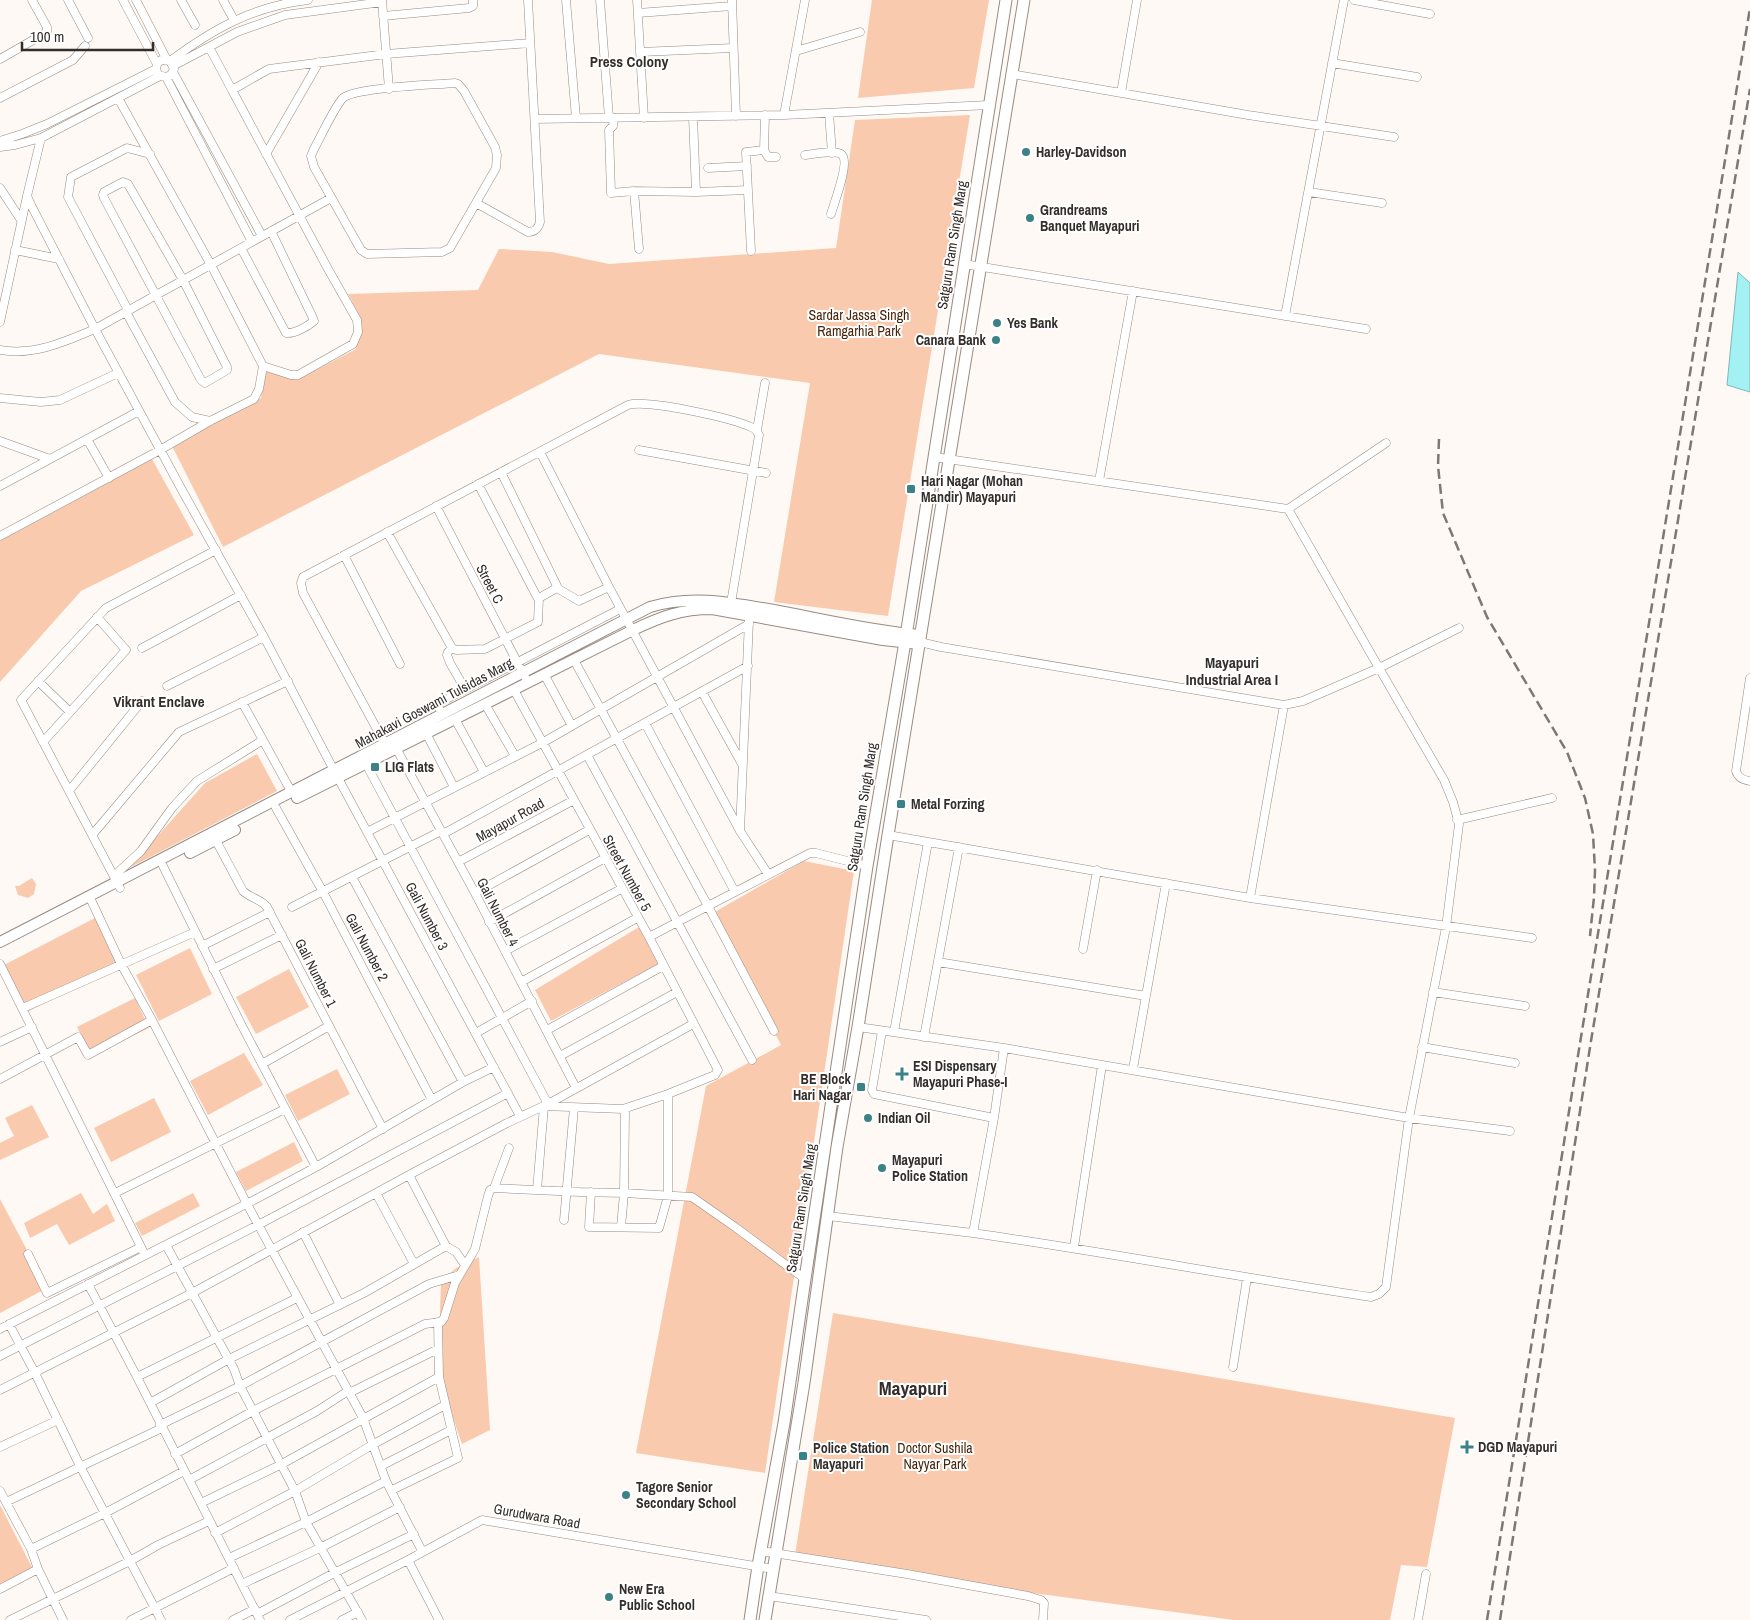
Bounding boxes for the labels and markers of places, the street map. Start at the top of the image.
place label: Harley-Davidson [1036,143,1127,161]
marker: Harley-Davidson [1020,146,1032,158]
place label: Grandreams Banquet Mayapuri [1040,201,1140,235]
marker: Grandreams Banquet Mayapuri [1024,212,1036,224]
place label: Yes Bank [1007,314,1058,332]
marker: Yes Bank [991,317,1003,329]
place label: Canara Bank [916,331,987,349]
marker: Canara Bank [990,334,1002,346]
place label: Hari Nagar (Mohan Mandir) Mayapuri [921,472,1023,506]
marker: Hari Nagar (Mohan Mandir) Mayapuri [905,483,917,495]
place label: LIG Flats [385,758,434,776]
marker: LIG Flats [369,761,381,773]
place label: Metal Forzing [911,795,984,813]
marker: Metal Forzing [895,798,907,810]
place label: ESI Dispensary Mayapuri Phase-I [913,1057,1007,1091]
marker: ESI Dispensary Mayapuri Phase-I [895,1067,909,1081]
place label: BE Block Hari Nagar [793,1070,852,1104]
marker: BE Block Hari Nagar [855,1081,867,1093]
place label: Indian Oil [878,1109,930,1127]
marker: Indian Oil [862,1112,874,1124]
place label: Mayapuri Police Station [892,1151,968,1185]
marker: Mayapuri Police Station [876,1162,888,1174]
place label: DGD Mayapuri [1478,1438,1557,1456]
place label: Police Station Mayapuri [813,1439,889,1473]
marker: DGD Mayapuri [1460,1440,1474,1454]
marker: Police Station Mayapuri [797,1450,809,1462]
place label: Tagore Senior Secondary School [636,1478,736,1512]
marker: Tagore Senior Secondary School [620,1489,632,1501]
place label: New Era Public School [619,1580,695,1614]
marker: New Era Public School [603,1591,615,1603]

